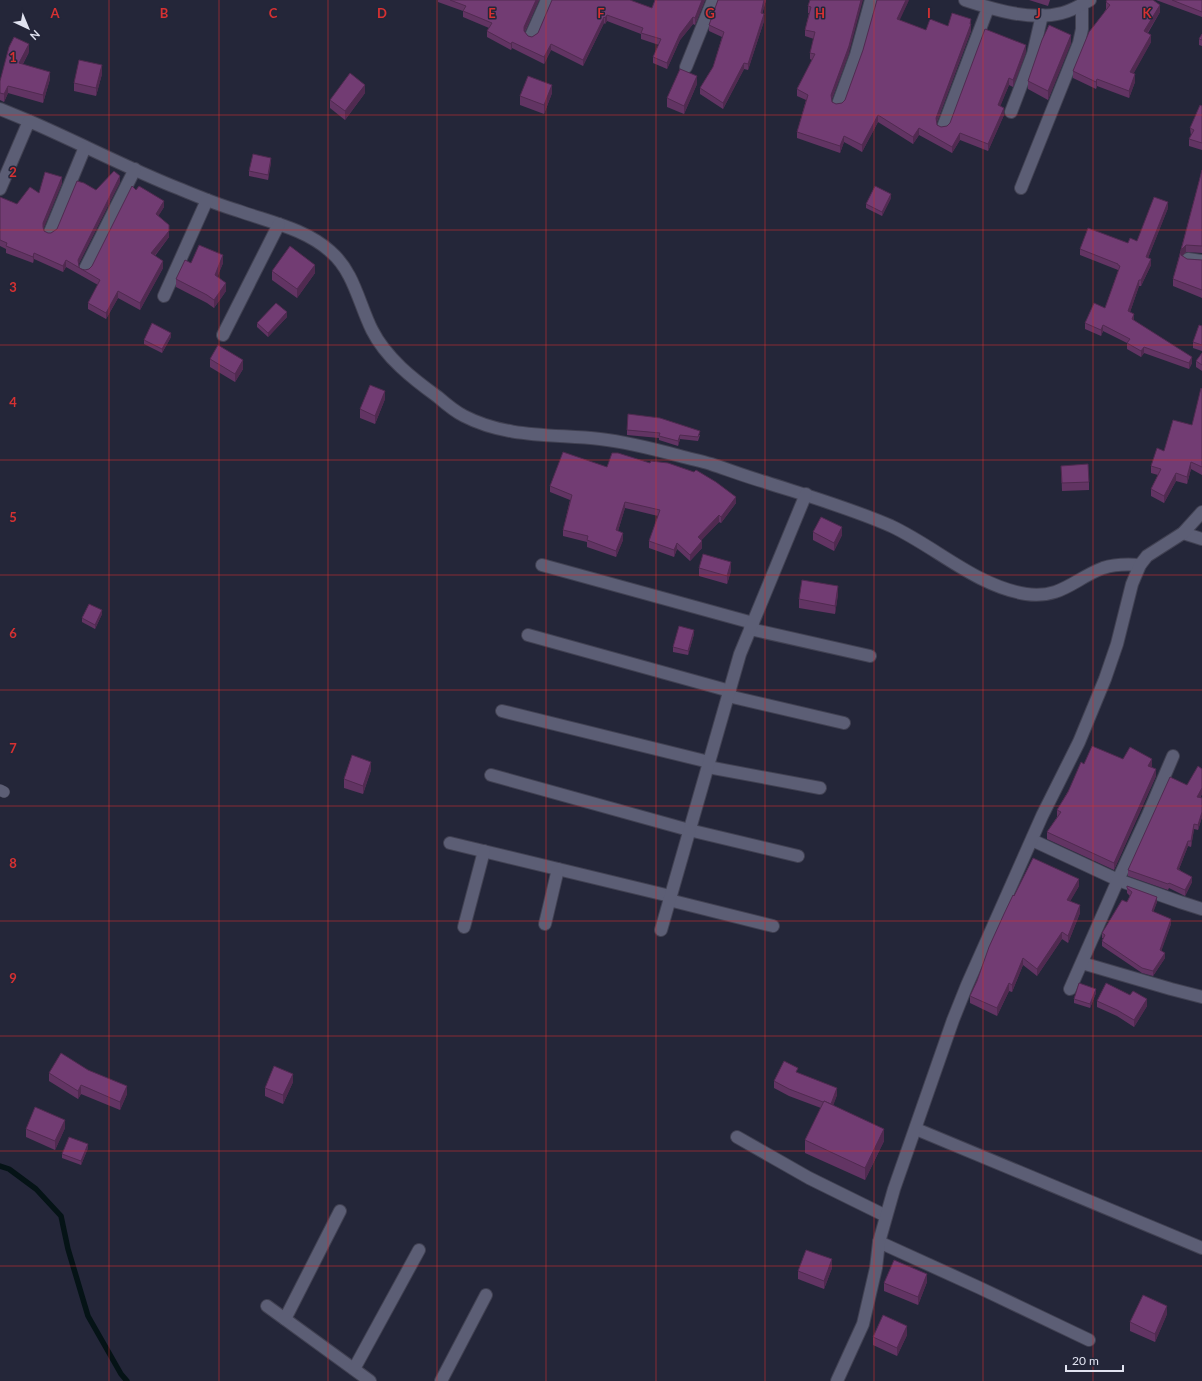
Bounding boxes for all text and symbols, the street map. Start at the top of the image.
text: A [49,5,60,21]
text: B [160,5,169,21]
text: C [269,5,278,21]
text: D [377,5,387,21]
text: E [488,5,496,21]
text: F [597,5,605,21]
text: G [705,5,715,21]
text: H [815,5,825,21]
text: I [927,5,931,21]
text: J [1035,5,1041,21]
text: K [1143,5,1153,21]
north arrow [8,8,48,48]
text: N [28,28,43,43]
text: 1 [9,49,17,65]
text: 2 [9,164,17,180]
text: 3 [9,279,17,295]
text: 4 [9,394,17,410]
text: 5 [9,509,17,525]
text: 6 [9,625,17,641]
text: 7 [9,740,17,756]
text: 8 [9,855,17,871]
text: 9 [9,970,17,986]
scale bar [1066,1347,1123,1373]
text: 20 m [1072,1353,1099,1368]

